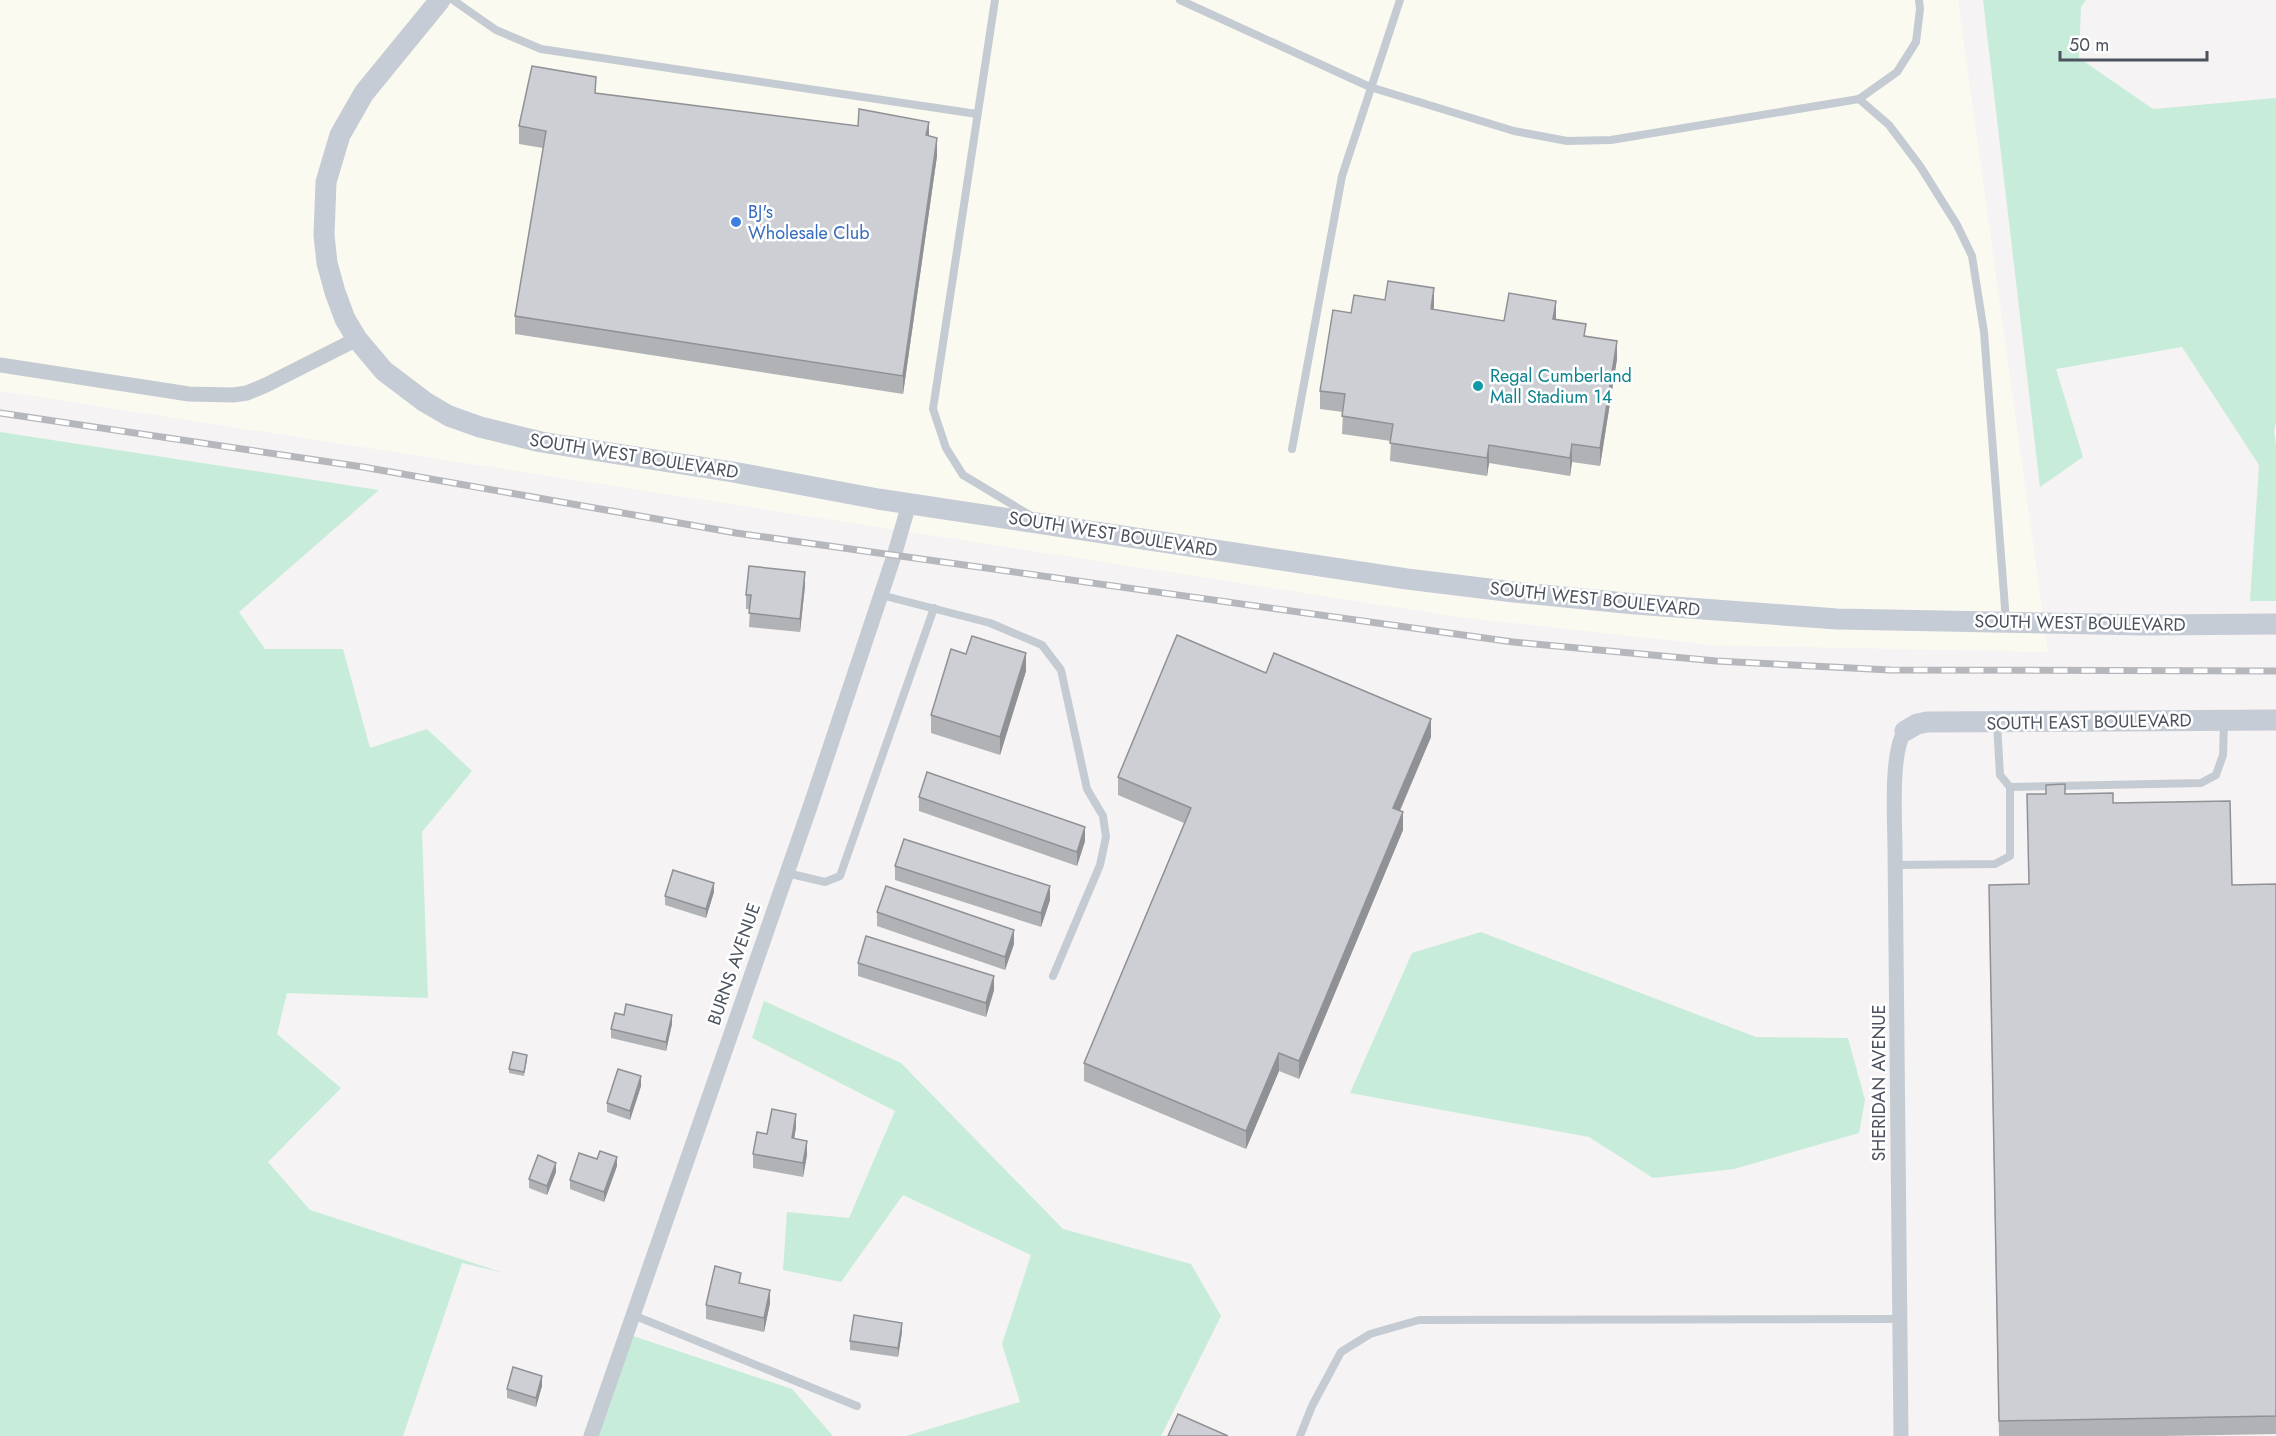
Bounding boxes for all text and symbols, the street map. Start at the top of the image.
scale bar [2060,24,2207,62]
text: 50 m [2069,32,2109,58]
place label: BJ's Wholesale Club [748,199,869,246]
marker: BJ's Wholesale Club [729,215,743,229]
place label: Regal Cumberland Mall Stadium 14 [1490,363,1632,410]
marker: Regal Cumberland Mall Stadium 14 [1471,379,1485,393]
street label: SOUTH WEST BOULEVARD [528,427,740,485]
street label: SOUTH WEST BOULEVARD [1007,505,1219,563]
street label: SOUTH WEST BOULEVARD [1489,575,1701,623]
street label: SOUTH WEST BOULEVARD [1974,608,2186,638]
street label: SOUTH EAST BOULEVARD [1986,707,2192,737]
street label: BURNS AVENUE [701,899,767,1029]
street label: SHERIDAN AVENUE [1866,1004,1892,1162]

